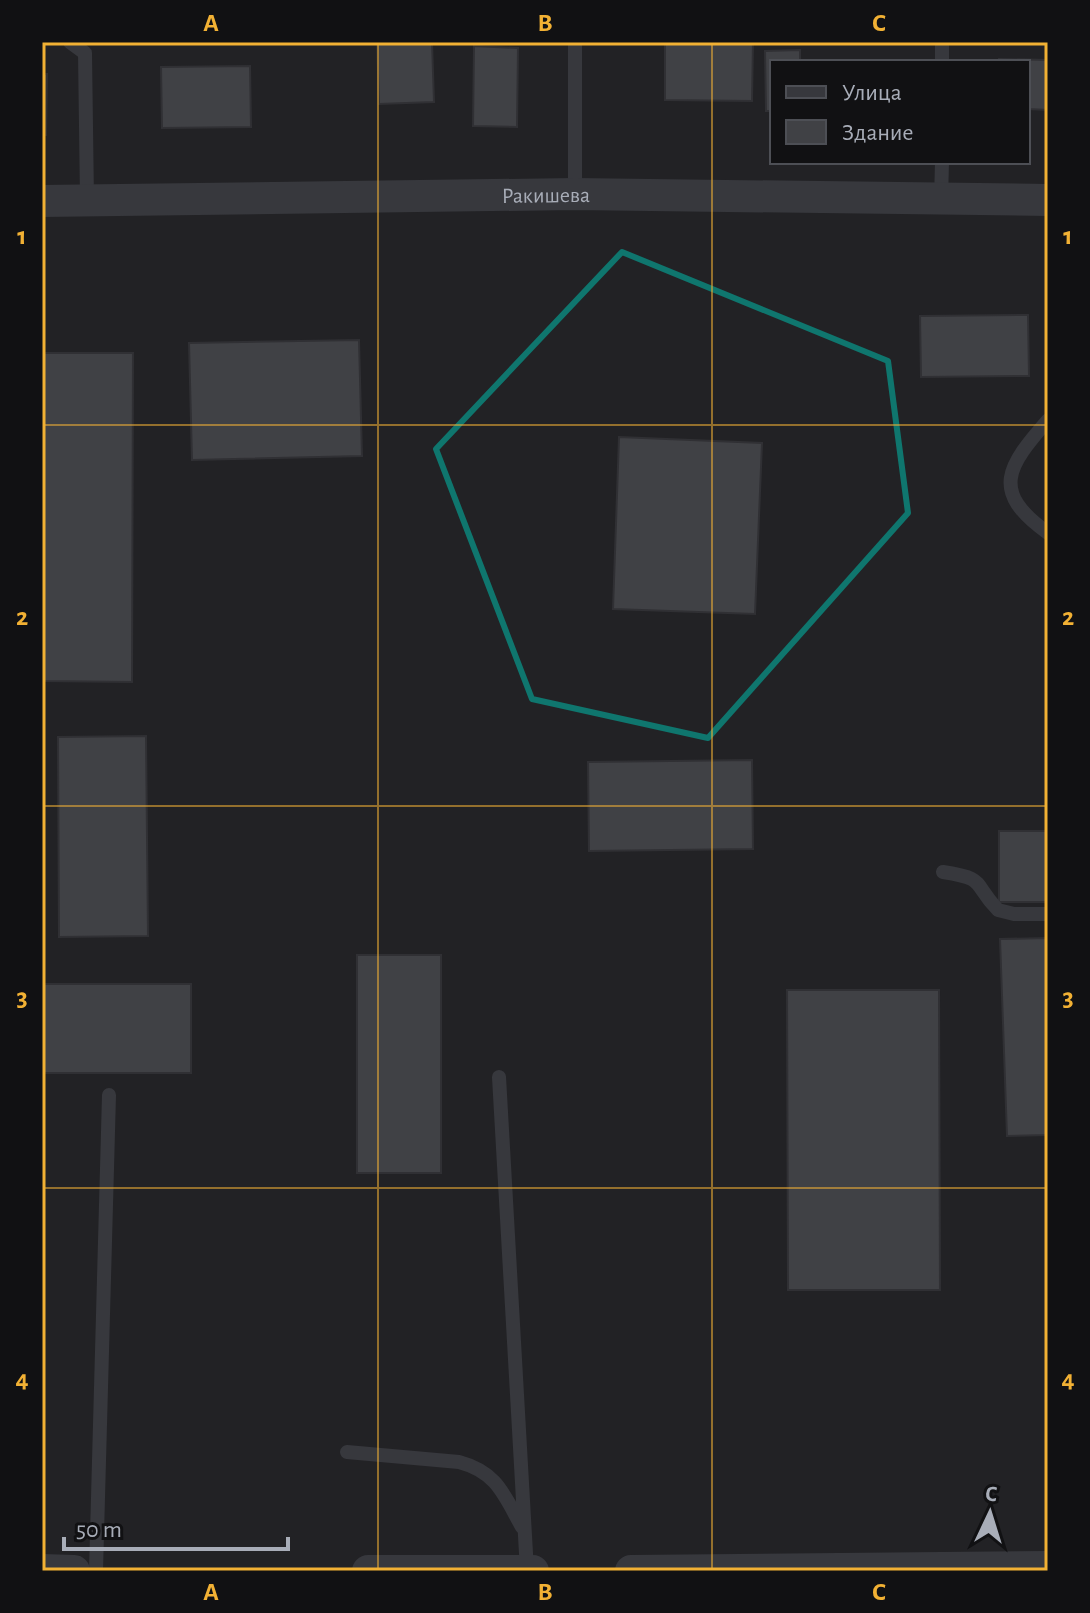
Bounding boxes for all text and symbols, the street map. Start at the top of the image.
text: A [203,10,219,36]
text: B [537,10,553,36]
text: C [872,10,886,36]
legend [770,60,1030,164]
text: Улица [842,81,902,105]
text: Здание [842,121,913,145]
street label: Ракишева [502,184,590,207]
text: 1 [17,223,27,249]
text: 1 [1063,223,1073,249]
text: 2 [16,604,28,630]
text: 2 [1062,604,1074,630]
text: 3 [16,985,28,1011]
text: 3 [1062,985,1074,1011]
text: 4 [15,1366,29,1392]
text: 4 [1061,1366,1075,1392]
north arrow [950,1473,1030,1553]
text: С [984,1483,998,1505]
scale bar [64,1501,288,1551]
text: 50 m [76,1518,122,1542]
text: A [203,1579,219,1605]
text: B [537,1579,553,1605]
text: C [872,1579,886,1605]

